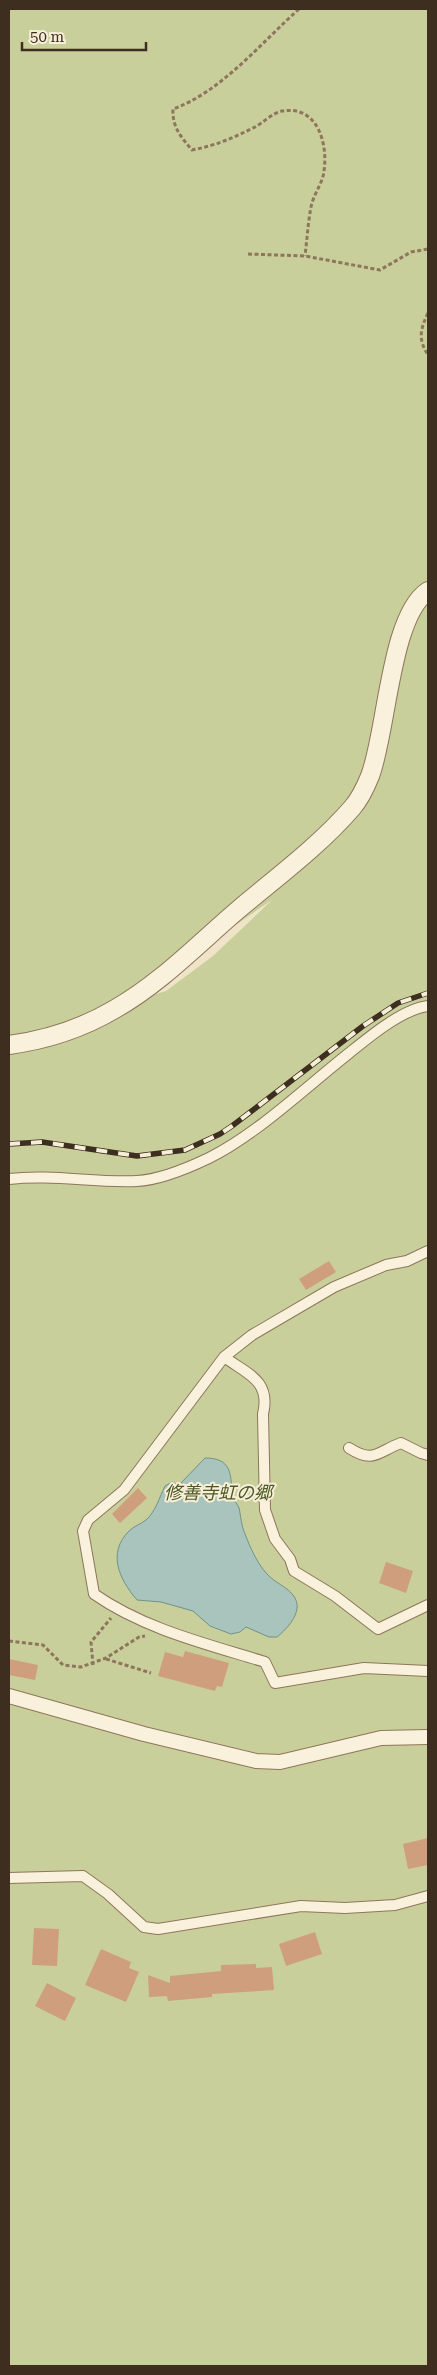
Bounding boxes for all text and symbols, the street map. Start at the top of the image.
scale bar [22,20,146,52]
text: 50 m [30,28,65,46]
park label: 修善寺虹の郷 [164,1482,275,1503]

